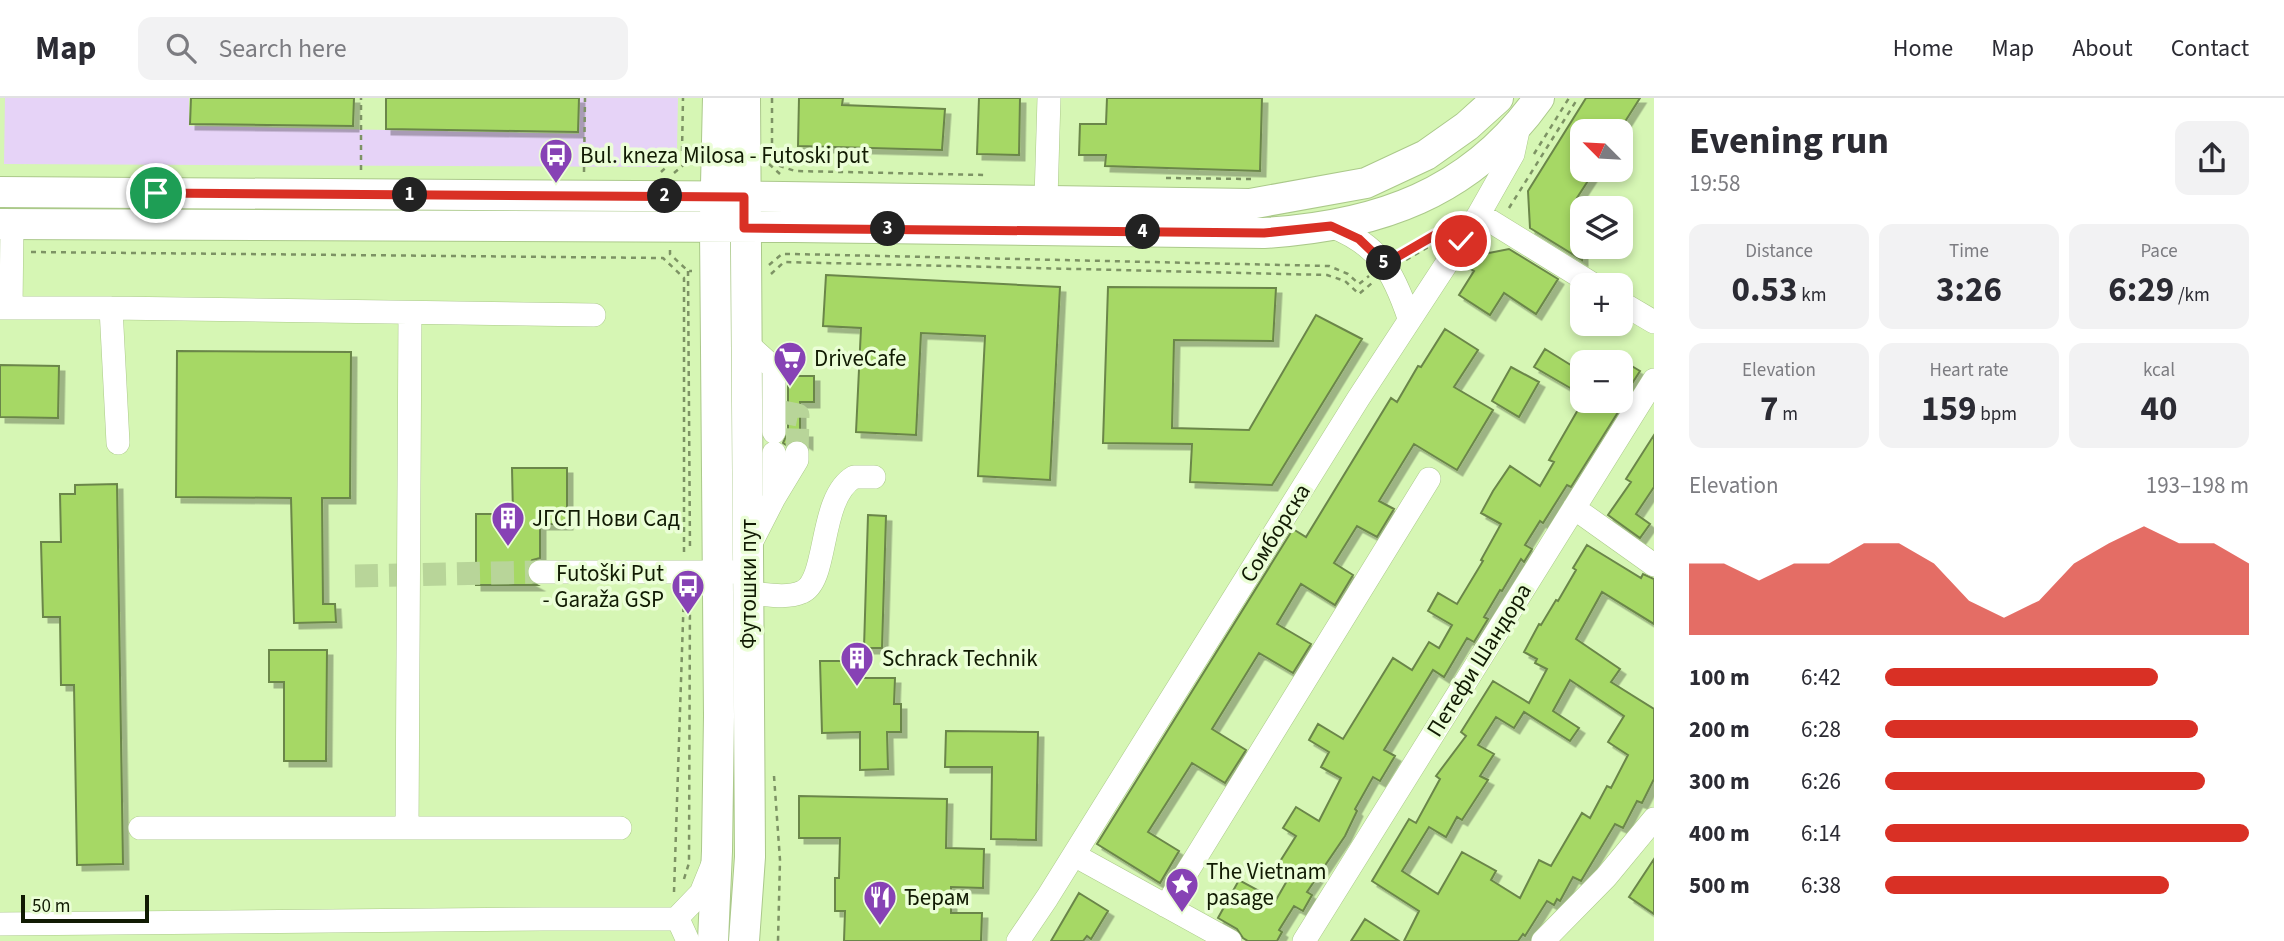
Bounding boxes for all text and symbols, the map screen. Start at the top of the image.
search box [138,17,628,80]
text: Map [35,25,96,72]
icon: search [162,29,200,67]
text: Search here [218,30,347,67]
text: Home [1893,31,1953,66]
text: Map [1991,31,2034,66]
text: About [2072,31,2133,66]
text: Contact [2171,31,2249,66]
text: Evening run [1689,114,1889,168]
north arrow [1570,119,1633,182]
map controls [1570,119,1633,413]
button: share [2175,121,2249,195]
bus stop icon: Bul. kneza Milosa - Futoski put [537,136,575,185]
place label: Bul. kneza Milosa - Futoski put [580,139,869,172]
pin [126,163,186,223]
text: 19:58 [1689,167,1740,200]
icon: arrive [137,174,175,212]
pin: 1 [392,178,428,212]
pin: 2 [648,178,682,214]
text: 1 [404,181,415,208]
text: 2 [659,182,670,209]
button: layers [1570,196,1633,259]
pin [1431,211,1491,271]
pin: 3 [870,212,906,246]
pin: 4 [1126,214,1160,250]
text: 3 [882,215,893,242]
text: 4 [1137,218,1148,245]
icon: check [1442,222,1480,260]
text: Distance [1745,238,1813,265]
text: Time [1949,238,1989,265]
text: Pace [2140,238,2178,265]
pin: 5 [1366,246,1402,280]
text: 5 [1378,249,1389,276]
text: 0.53 [1732,265,1797,315]
text: 3:26 [1936,265,2002,315]
text: 6:29 [2108,265,2174,315]
button: + [1570,273,1633,336]
text: km [1797,282,1826,309]
text: /km [2174,282,2210,309]
supermarket icon: DriveCafe [771,339,809,388]
place label: DriveCafe [814,342,906,375]
button: − [1570,350,1633,413]
text: Elevation [1742,357,1816,384]
text: Heart rate [1930,357,2009,384]
text: kcal [2143,357,2175,384]
text: 7 [1760,384,1778,434]
text: 159 [1921,384,1976,434]
text: 40 [2141,384,2177,434]
text: m [1778,401,1798,428]
text: bpm [1976,401,2017,428]
text: Elevation [1689,469,1779,502]
text: 193–198 m [2146,469,2249,502]
street label: Сомборска [1232,477,1318,589]
building icon: ЈГСП Нови Сад [489,499,527,548]
place label: ЈГСП Нови Сад [532,502,680,535]
street label: Футошки пут [732,519,765,649]
place label: Futoški Put - Garaža GSP [542,557,664,616]
bus stop icon: Futoški Put - Garaža GSP [669,567,707,616]
street label: Петефи Шандора [1418,577,1540,743]
building icon: Schrack Technik [838,639,876,688]
place label: Schrack Technik [882,642,1038,675]
text: 100 m [1689,661,1750,694]
text: 6:42 [1801,661,1841,694]
text: 200 m [1689,713,1750,746]
text: 6:28 [1801,713,1841,746]
text: 300 m [1689,765,1750,798]
text: 6:26 [1801,765,1841,798]
text: 400 m [1689,817,1750,850]
text: 6:14 [1801,817,1841,850]
place label: The Vietnam pasage [1206,855,1327,914]
place icon: The Vietnam pasage [1163,865,1201,914]
text: 500 m [1689,869,1750,902]
text: 6:38 [1801,869,1841,902]
restaurant icon: Ђерам [861,878,899,927]
place label: Ђерам [904,881,970,914]
scale bar [21,892,149,924]
text: 50 m [32,893,70,920]

